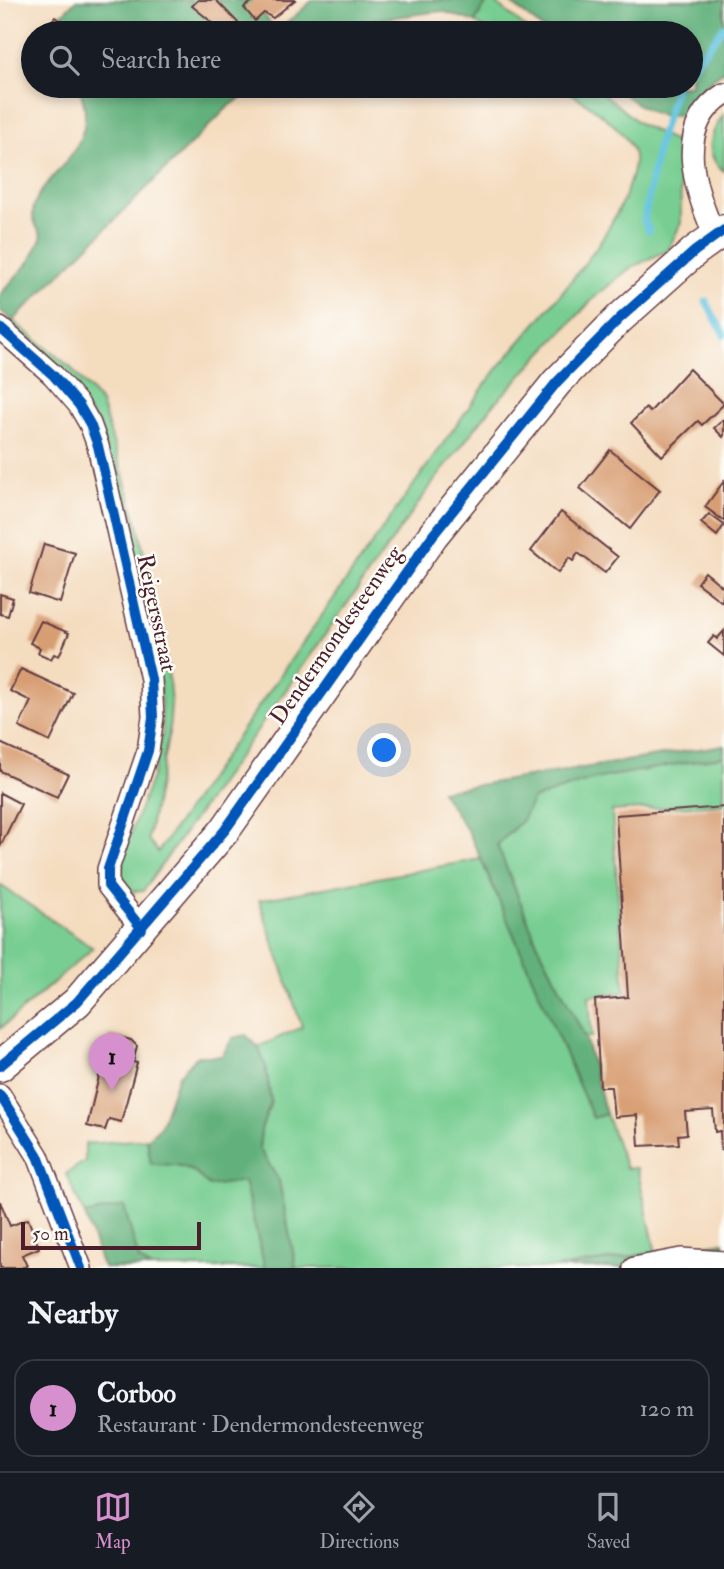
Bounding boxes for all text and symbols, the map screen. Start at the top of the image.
search box [21,21,703,98]
icon: search [45,41,83,79]
text: Search here [101,44,221,76]
street label: Dendermondesteenweg [263,539,409,730]
street label: Reigersstraat [130,551,184,675]
your location [367,733,401,767]
pin: 1 [89,1033,135,1091]
scale bar [21,1219,201,1251]
text: 50 m [32,1222,69,1246]
text: Nearby [28,1295,118,1332]
text: Corboo [97,1378,176,1410]
text: 1 [49,1394,57,1423]
text: 120 m [640,1394,694,1423]
text: Restaurant · Dendermondesteenweg [97,1410,423,1439]
tab: Map [94,1488,132,1554]
tab: Directions [319,1488,399,1554]
tab: Saved [587,1488,630,1554]

